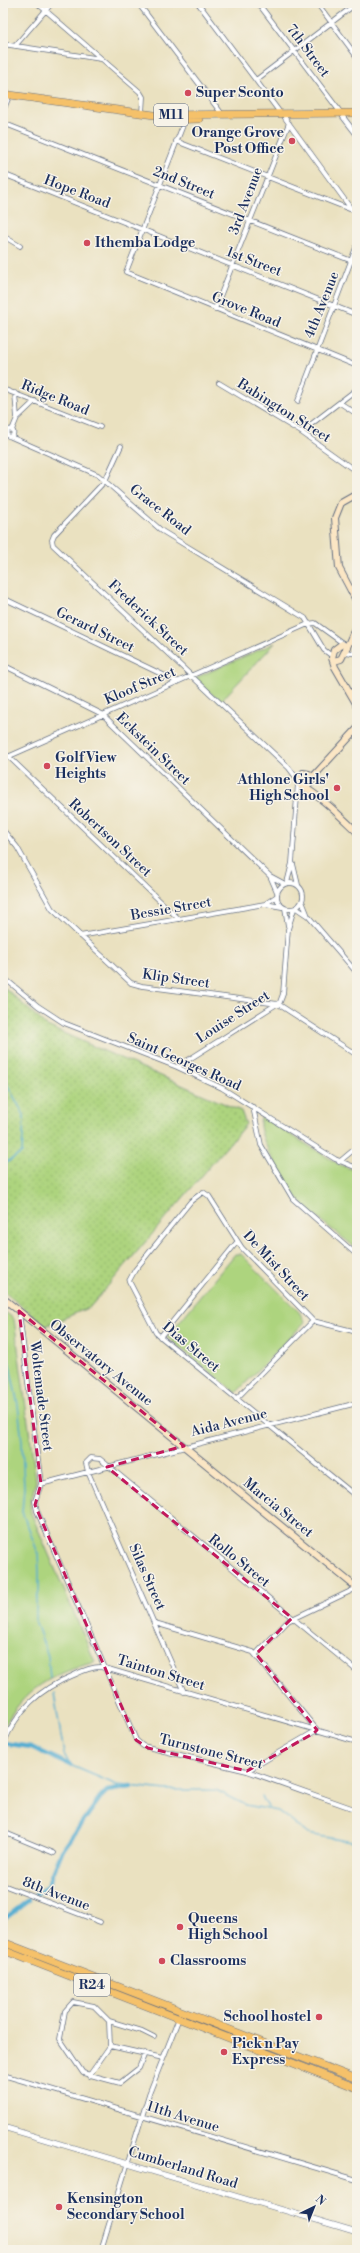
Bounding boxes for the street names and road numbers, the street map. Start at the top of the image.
street label: 7th Street [282,21,334,81]
road number: M11 [154,104,188,126]
street label: 2nd Street [150,162,218,204]
street label: 3rd Avenue [225,165,267,237]
street label: Hope Road [41,171,113,213]
street label: 1st Street [224,243,284,281]
street label: 4th Avenue [300,269,344,341]
street label: Grove Road [209,288,283,332]
street label: Babington Street [233,374,334,447]
street label: Ridge Road [18,376,92,420]
street label: Grace Road [126,480,194,540]
street label: Frederick Street [104,576,192,660]
street label: Gerard Street [53,603,137,657]
street label: Kloof Street [102,663,178,709]
street label: Eckstein Street [112,709,194,789]
street label: Robertson Street [65,795,155,881]
street label: Bessie Street [128,893,213,925]
street label: Klip Street [141,965,211,993]
street label: Louise Street [193,987,273,1047]
street label: Saint Georges Road [124,1029,244,1095]
street label: De Mist Street [239,1227,313,1305]
street label: Observatory Avenue [46,1316,156,1410]
street label: Dias Street [159,1318,223,1376]
street label: Woltemade Street [25,1339,57,1452]
street label: Aida Avenue [188,1405,269,1441]
street label: Marcia Street [239,1474,317,1542]
street label: Rollo Street [204,1531,274,1591]
street label: Silas Street [124,1541,170,1613]
street label: Tainton Street [115,1651,207,1695]
street label: Turnstone Street [157,1730,265,1774]
street label: 8th Avenue [20,1873,92,1915]
road number: R24 [74,1974,110,1996]
street label: 11th Avenue [144,2097,222,2137]
street label: Cumberland Road [126,2143,240,2193]

